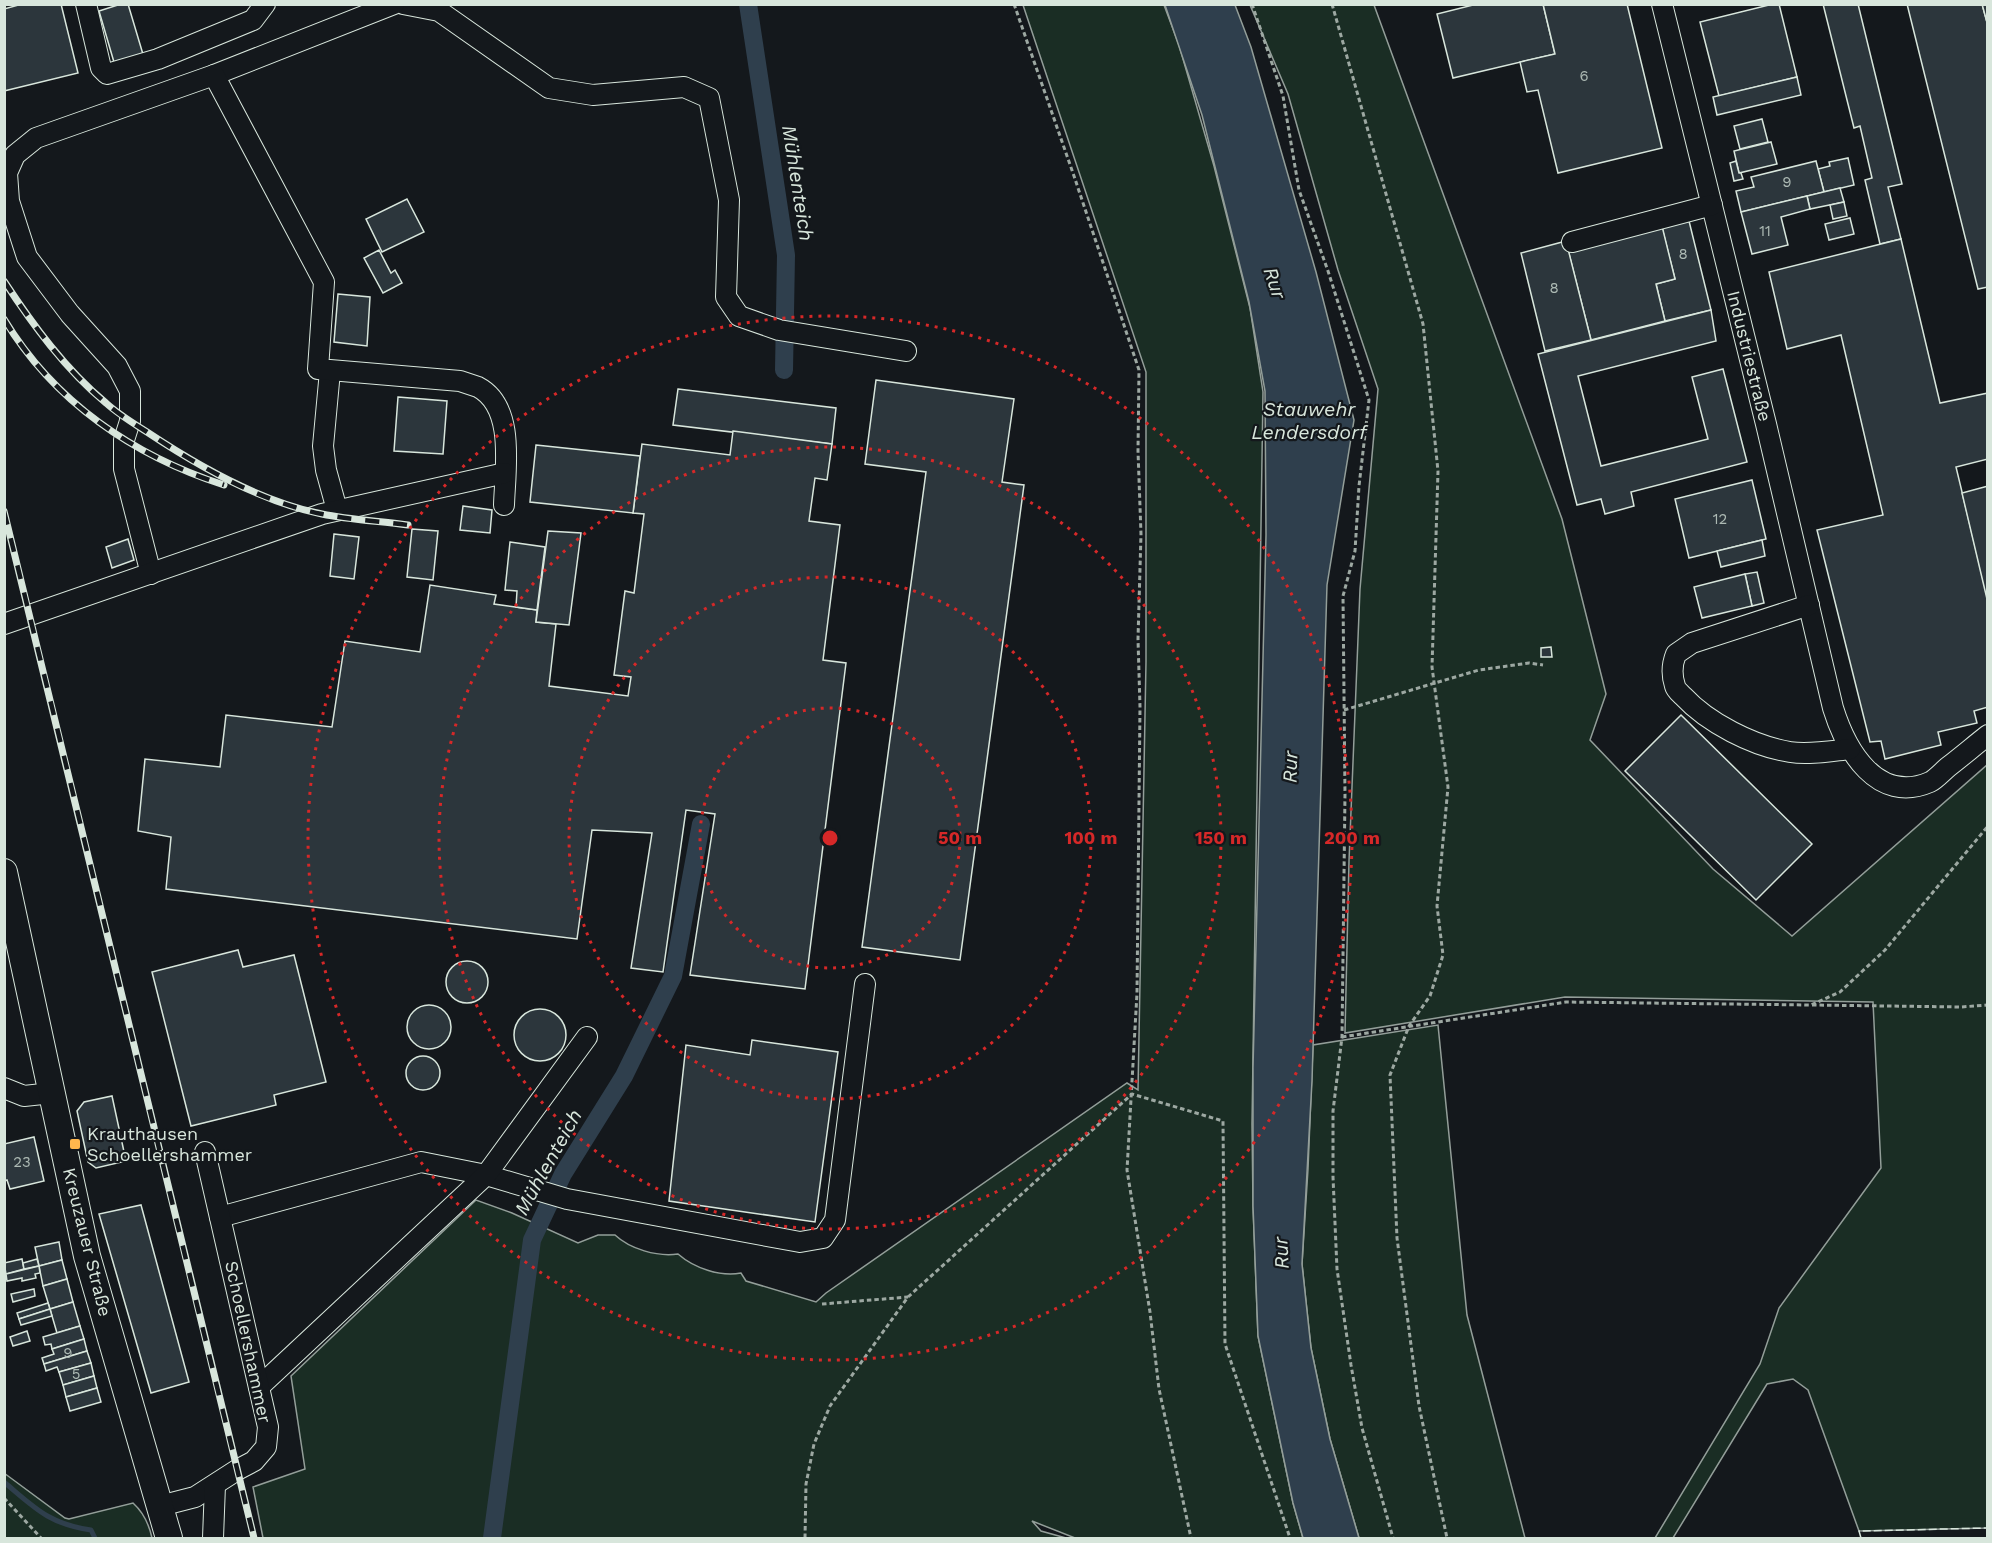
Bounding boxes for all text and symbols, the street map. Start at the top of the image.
house number: 6 [1579,67,1589,85]
water label: Mühlenteich [777,123,819,243]
house number: 9 [1782,173,1792,191]
house number: 11 [1759,222,1771,240]
house number: 8 [1678,245,1688,263]
water label: Rur [1259,264,1292,303]
house number: 8 [1549,279,1559,297]
street label: Industriestraße [1723,288,1776,423]
water label: Stauwehr Lendersdorf [1251,397,1369,444]
house number: 12 [1713,510,1727,528]
water label: Rur [1277,749,1303,784]
text: 50 m [938,827,982,848]
text: 100 m [1064,827,1118,848]
text: 150 m [1195,827,1247,848]
text: 200 m [1324,827,1380,848]
centre of rings [820,828,840,848]
water label: Mühlenteich [509,1105,587,1219]
place label: Krauthausen Schoellershammer [87,1123,252,1165]
marker: Krauthausen Schoellershammer [68,1137,82,1151]
house number: 23 [13,1153,31,1171]
street label: Kreuzauer Straße [59,1165,116,1318]
water label: Rur [1268,1235,1294,1270]
street label: Schoellershammer [221,1259,276,1425]
house number: 9 [63,1344,73,1362]
house number: 5 [72,1365,80,1383]

